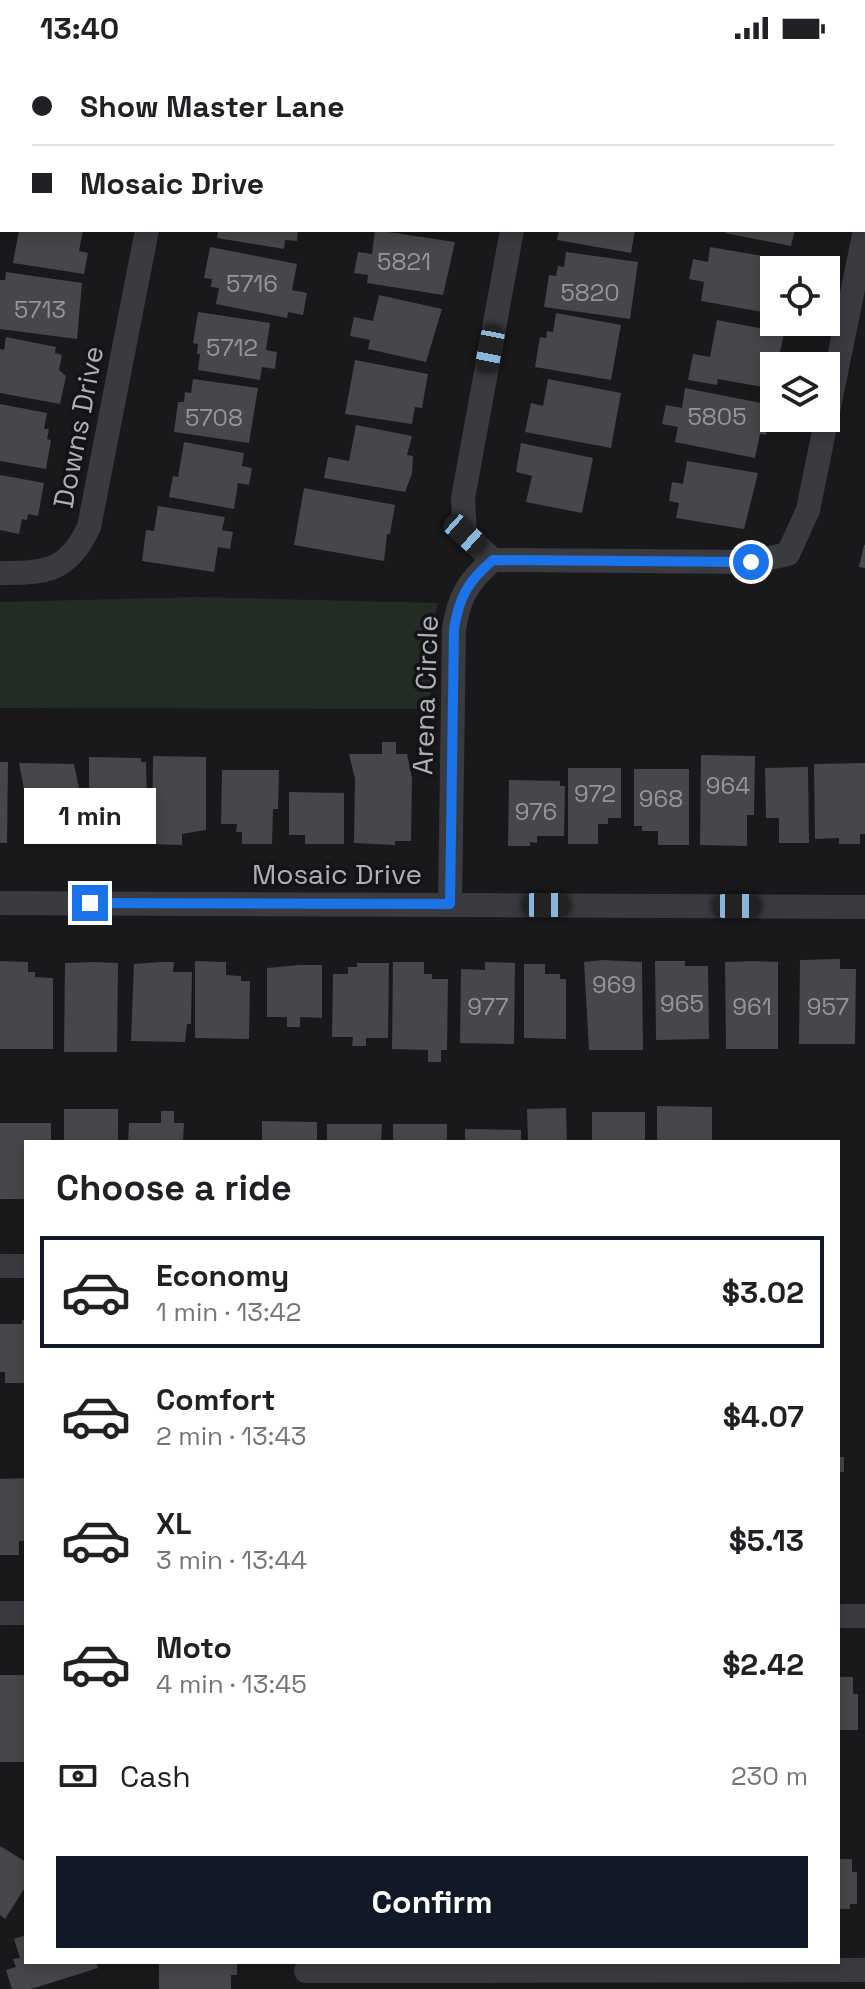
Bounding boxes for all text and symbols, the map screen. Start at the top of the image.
text: 13:40 [40,9,119,48]
text: Show Master Lane [80,87,345,126]
text: Mosaic Drive [80,164,264,203]
house number: 5821 [377,246,431,277]
map controls [760,256,840,432]
button: locate [760,256,840,336]
house number: 5716 [226,268,278,299]
house number: 5820 [560,277,620,308]
house number: 5713 [14,294,66,325]
car [474,323,506,375]
house number: 5712 [206,332,258,363]
street label: Downs Drive [45,343,111,511]
button: layers [760,352,840,432]
house number: 5805 [687,401,747,432]
house number: 5708 [185,402,243,433]
car [439,509,491,559]
route start [733,544,769,580]
street label: Arena Circle [404,615,446,775]
house number: 964 [706,770,750,801]
house number: 972 [574,778,616,809]
house number: 968 [639,783,683,814]
callout: 1 min [24,787,156,843]
house number: 976 [515,796,557,827]
text: 1 min [58,799,122,833]
street label: Mosaic Drive [252,856,422,892]
route end [72,885,108,921]
car [522,893,570,917]
car [713,894,761,918]
house number: 969 [592,969,636,1000]
house number: 965 [660,988,704,1019]
house number: 977 [467,991,509,1022]
house number: 961 [732,991,772,1022]
house number: 957 [807,991,849,1022]
text: Choose a ride [56,1165,292,1211]
icon: car [60,1256,132,1328]
text: Economy [156,1256,289,1295]
text: $3.02 [722,1273,804,1312]
text: 1 min · 13:42 [156,1295,302,1329]
icon: car [60,1380,132,1452]
text: Comfort [156,1380,275,1419]
text: $4.07 [723,1397,804,1436]
text: 2 min · 13:43 [156,1419,306,1453]
icon: car [60,1504,132,1576]
text: XL [156,1504,192,1543]
text: $5.13 [729,1521,804,1560]
text: 3 min · 13:44 [156,1543,307,1577]
icon: car [60,1628,132,1700]
text: Moto [156,1628,232,1667]
text: $2.42 [722,1645,804,1684]
text: 4 min · 13:45 [156,1667,307,1701]
icon: cash [56,1754,100,1798]
text: Cash [120,1757,191,1796]
text: 230 m [731,1759,808,1793]
button: Confirm [56,1856,808,1948]

